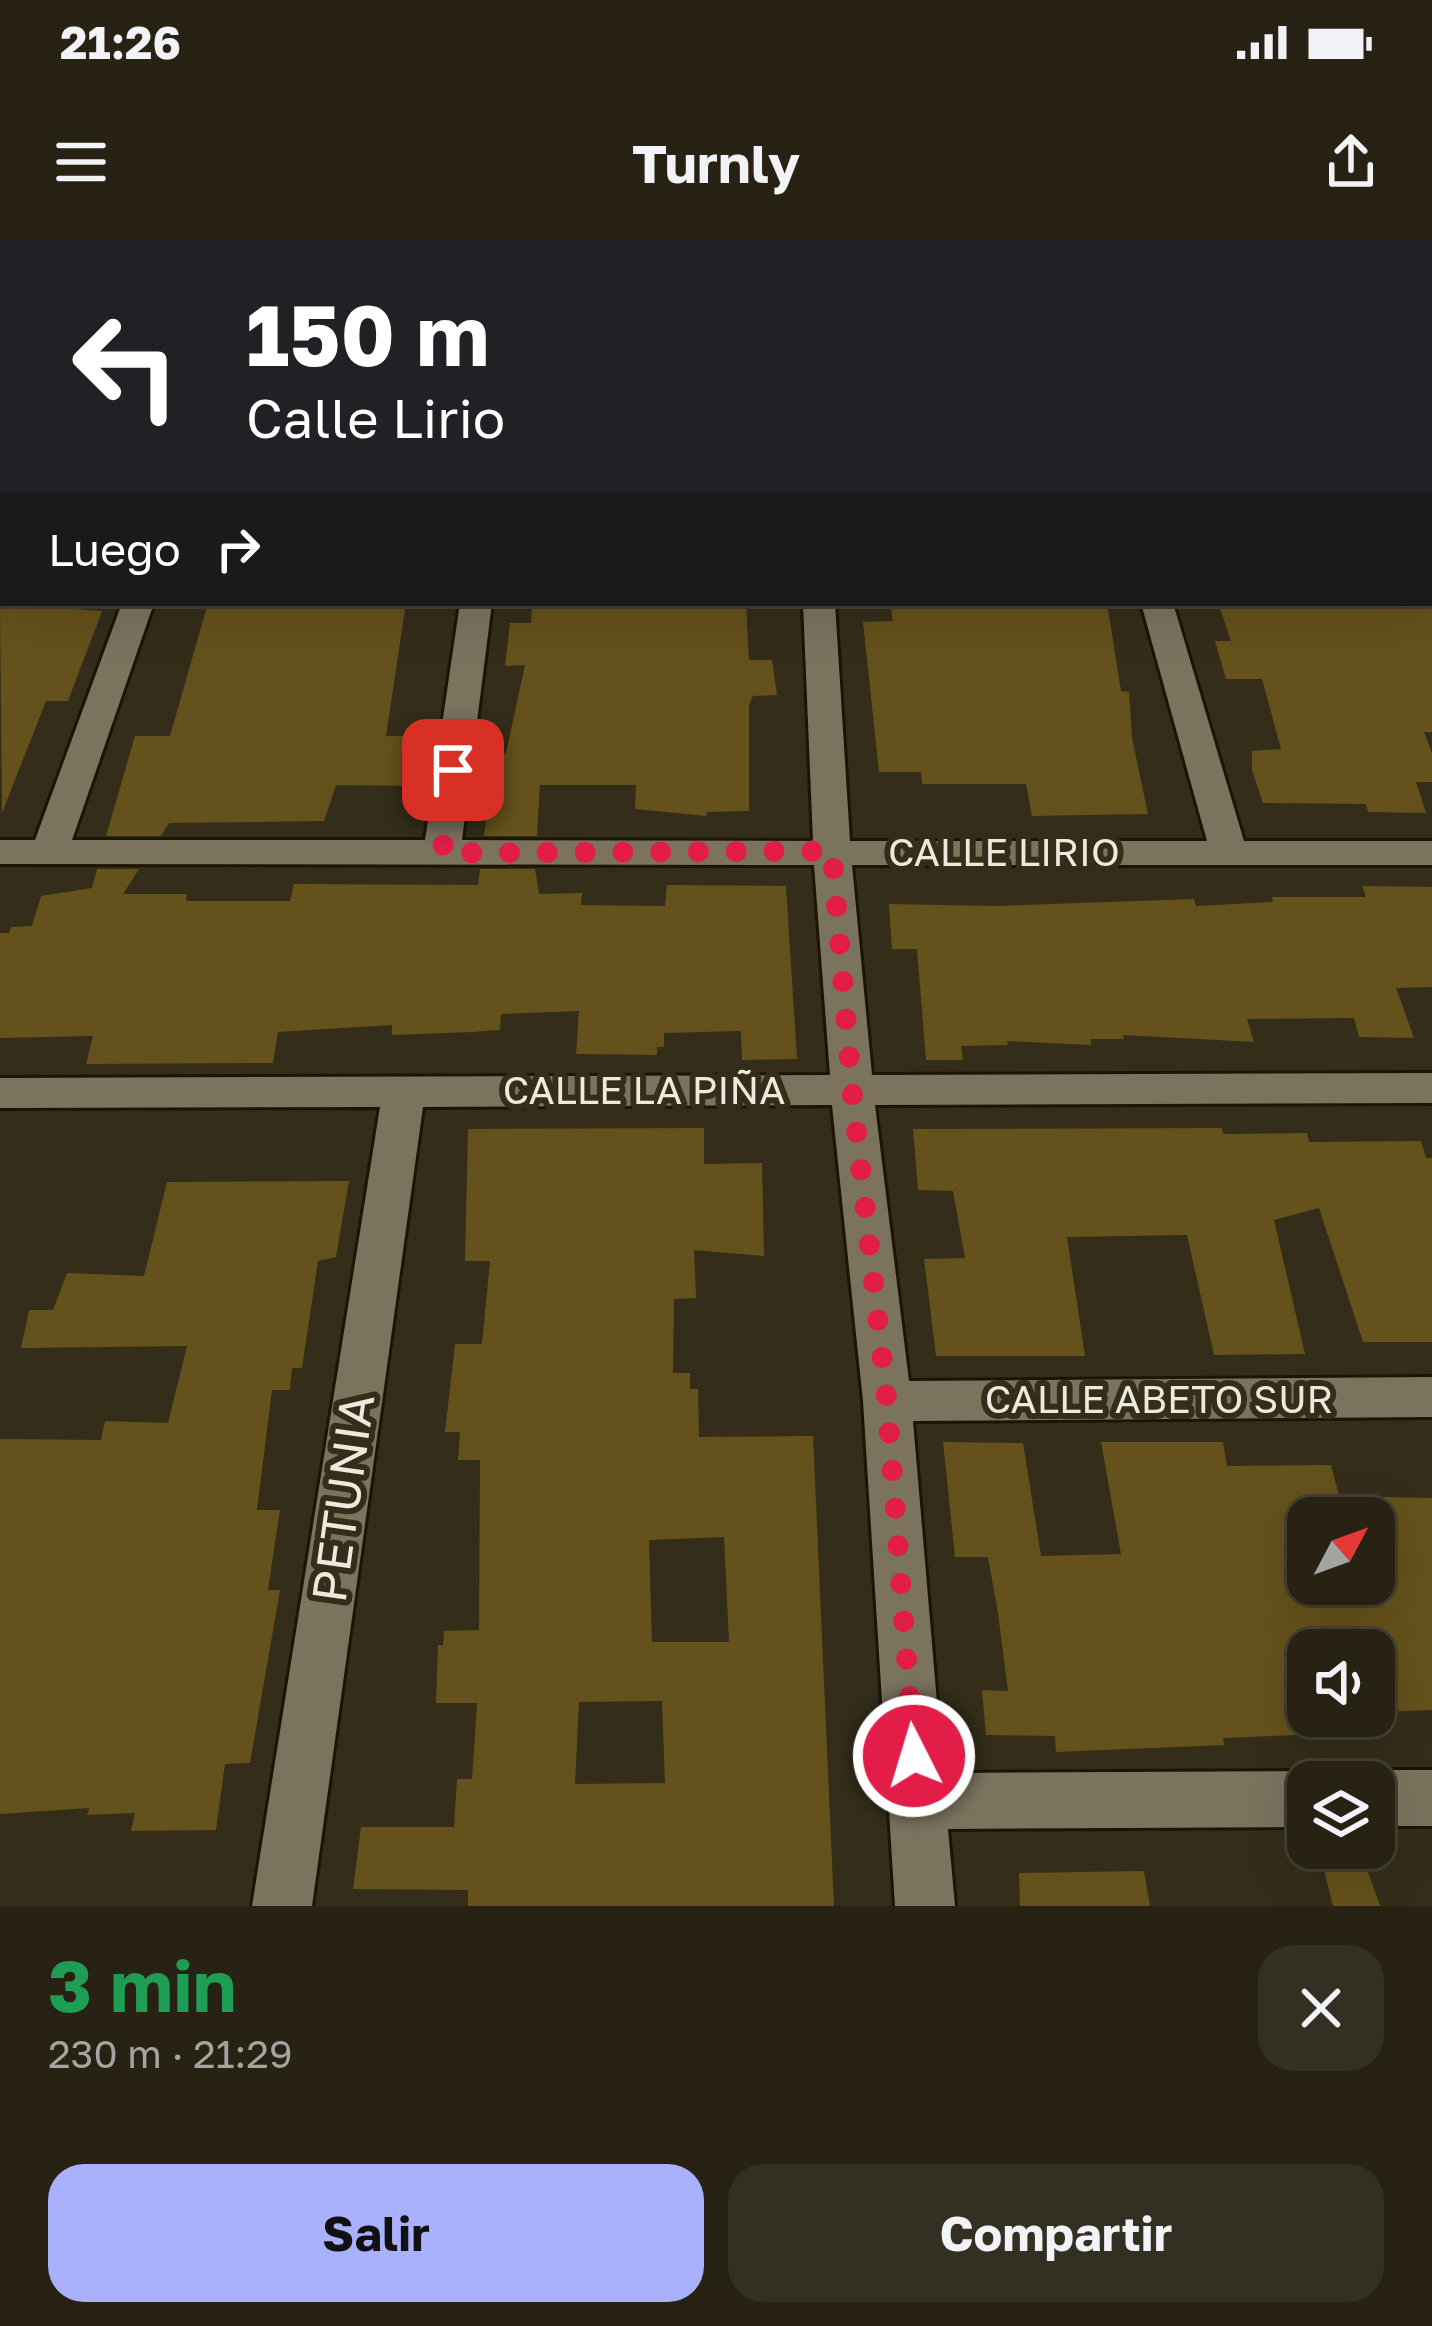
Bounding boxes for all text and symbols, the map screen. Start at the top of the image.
text: 21:26 [60,15,181,69]
icon: menu [48,129,114,195]
icon: share [1318,129,1384,195]
text: Turnly [632,130,800,195]
text: 150 m [246,284,490,384]
icon: left [48,288,204,444]
text: Calle Lirio [246,385,505,450]
icon: right [205,516,271,582]
text: Luego [48,522,181,576]
pin [402,719,504,821]
icon: arrive [420,737,486,803]
street label: CALLE LIRIO [888,828,1120,875]
street label: CALLE LA PIÑA [503,1066,785,1113]
street label: CALLE ABETO SUR [985,1375,1333,1422]
street label: PETUNIA [299,1390,385,1606]
north arrow [1287,1497,1395,1605]
map controls [1287,1497,1395,1869]
button: sound [1287,1629,1395,1737]
position arrow [851,1693,977,1819]
button: layers [1287,1761,1395,1869]
text: 3 min [48,1941,236,2028]
button: close [1258,1945,1384,2071]
text: 230 m · 21:29 [48,2030,293,2077]
button: Salir [48,2164,704,2302]
button: Compartir [728,2164,1384,2302]

